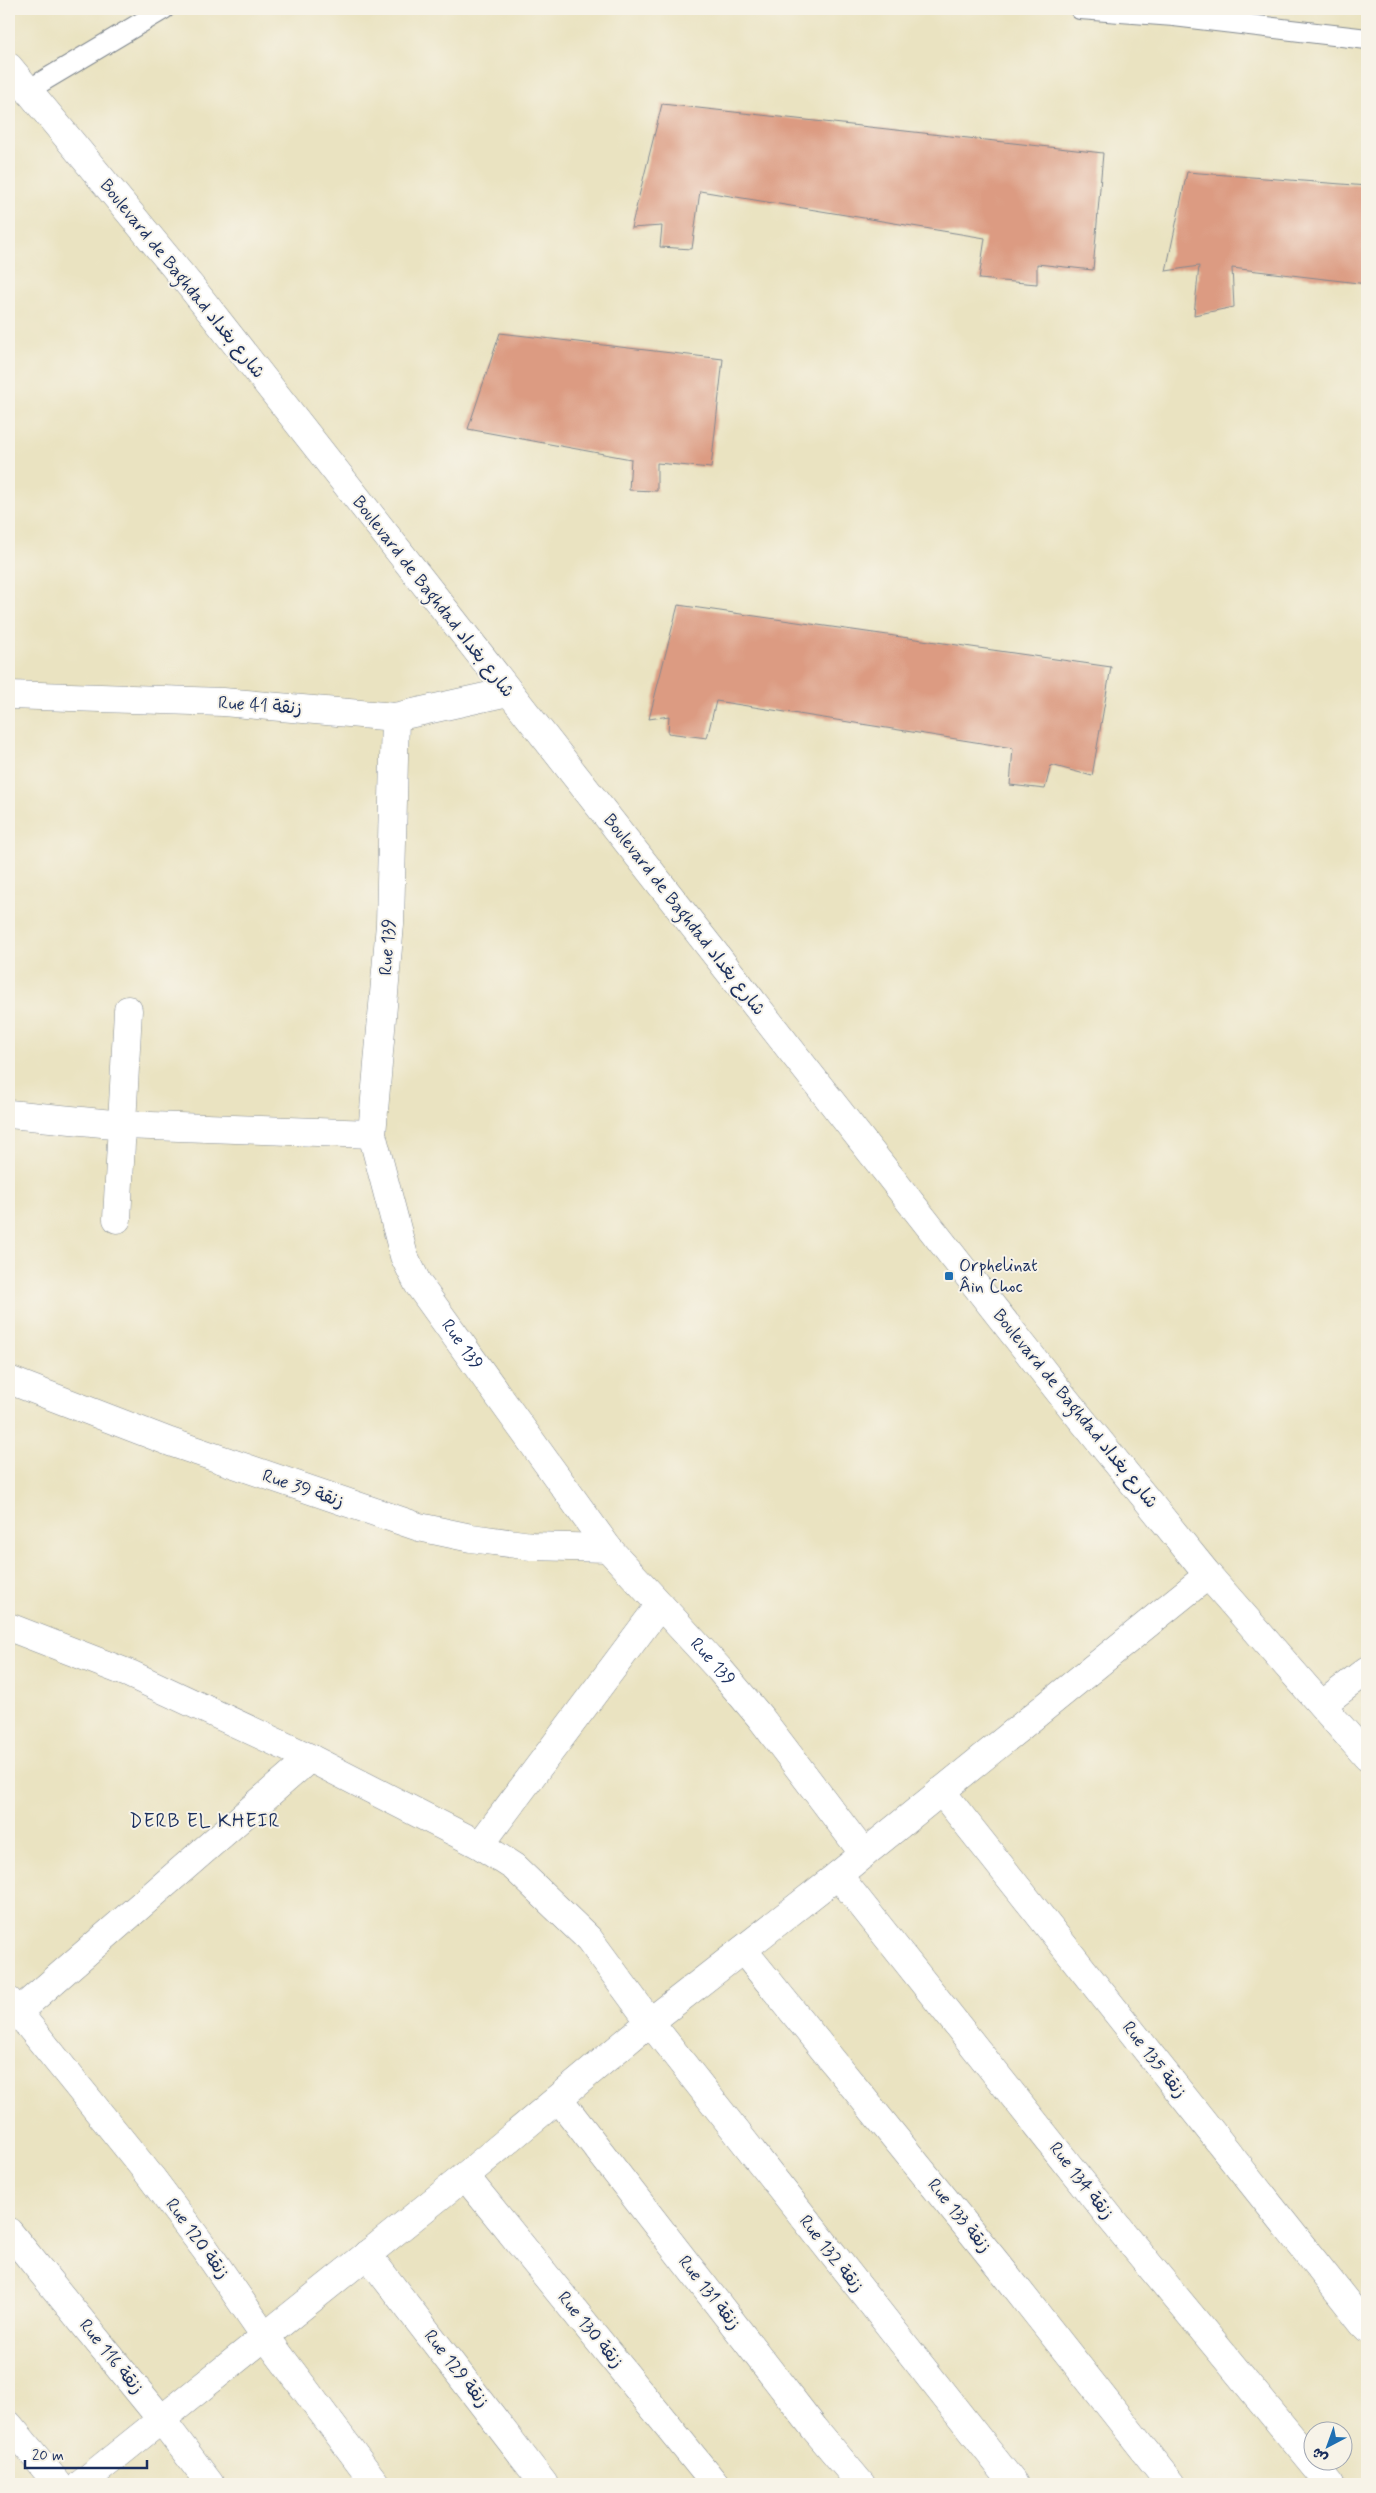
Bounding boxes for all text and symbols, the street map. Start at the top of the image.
street label: Boulevard de Baghdad شارع بغداد [92,174,270,385]
street label: Boulevard de Baghdad شارع بغداد [345,491,519,704]
street label: Rue 41 زنقة [217,691,303,721]
street label: Boulevard de Baghdad شارع بغداد [596,809,770,1022]
street label: Rue 139 [374,918,402,976]
place label: Orphelinat Âin Choc [959,1254,1038,1299]
marker: Orphelinat Âin Choc [943,1270,955,1282]
street label: Boulevard de Baghdad شارع بغداد [985,1304,1163,1515]
street label: Rue 139 [435,1315,488,1375]
street label: Rue 39 زنقة [259,1464,347,1514]
street label: Rue 139 [684,1633,740,1691]
district label: DERB EL KHEIR [129,1809,281,1834]
street label: Rue 135 زنقة [1116,2017,1192,2103]
street label: Rue 134 زنقة [1043,2137,1119,2225]
street label: Rue 133 زنقة [922,2174,996,2258]
street label: Rue 120 زنقة [160,2194,234,2284]
street label: Rue 132 زنقة [793,2210,869,2298]
street label: Rue 131 زنقة [672,2251,746,2335]
street label: Rue 130 زنقة [552,2287,628,2373]
street label: Rue 116 زنقة [73,2314,149,2400]
street label: Rue 129 زنقة [418,2325,494,2413]
north arrow [1304,2420,1354,2470]
scale bar [25,2438,148,2470]
text: ش [1308,2443,1332,2467]
text: 20 m [32,2446,64,2466]

